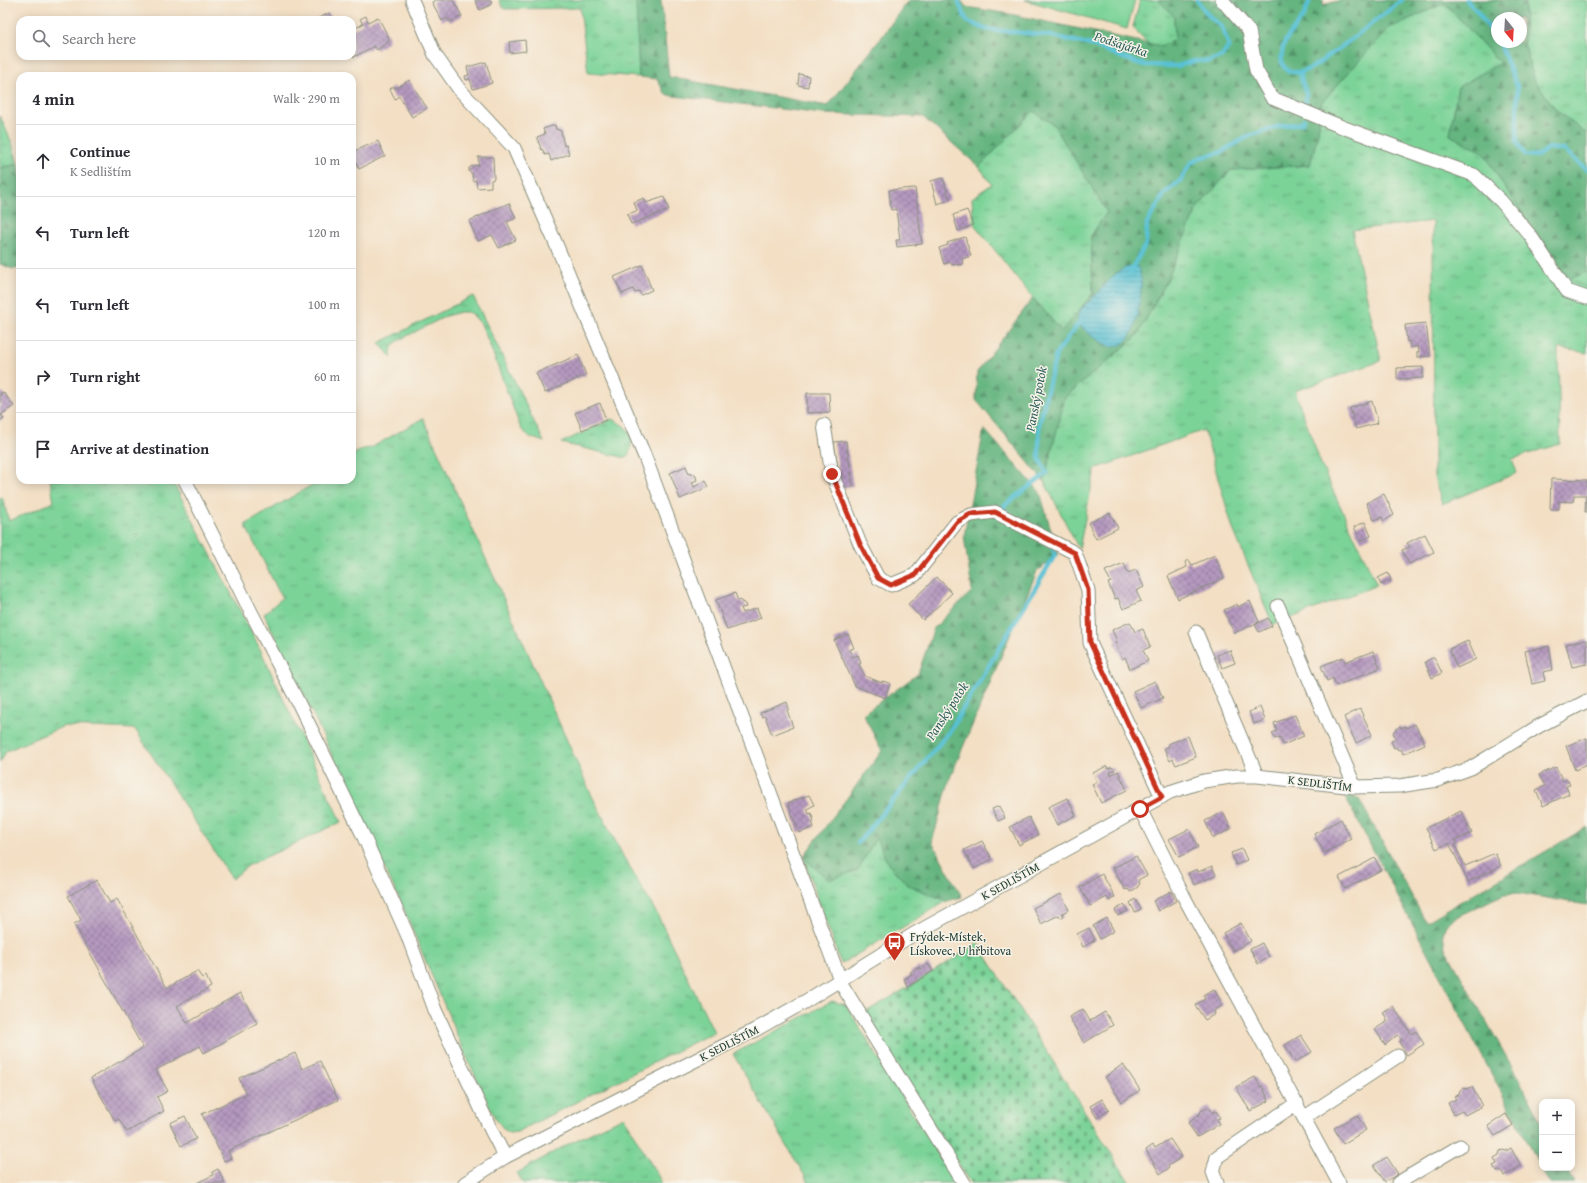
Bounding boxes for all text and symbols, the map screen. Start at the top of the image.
north arrow [1491,12,1527,48]
search box [16,16,356,60]
water label: Podšajárka [1091,26,1150,62]
icon: search [30,27,52,49]
text: Search here [62,28,136,49]
text: 4 min [32,86,74,111]
text: Walk · 290 m [273,89,340,108]
text: Continue [70,141,131,162]
icon: ahead [32,150,54,172]
text: 10 m [314,151,340,170]
text: K Sedlištím [70,162,131,181]
icon: left [32,222,54,244]
text: Turn left [70,222,129,243]
text: 120 m [308,223,340,242]
icon: left [32,294,54,316]
text: Turn left [70,294,129,315]
text: 100 m [308,295,340,314]
water label: Panský potok [1020,365,1052,434]
icon: right [32,366,54,388]
text: Turn right [70,366,141,387]
text: 60 m [314,367,340,386]
icon: arrive [32,438,54,460]
text: Arrive at destination [70,438,209,459]
route end [823,465,841,483]
water label: Panský potok [921,678,973,745]
street label: K SEDLIŠTÍM [1287,771,1353,795]
route start [1131,800,1149,818]
street label: K SEDLIŠTÍM [978,858,1043,904]
place label: Frýdek-Místek, Lískovec, U hřbitova [910,928,1012,959]
bus stop icon: Frýdek-Místek, Lískovec, U hřbitova [882,930,908,963]
street label: K SEDLIŠTÍM [696,1021,762,1065]
map controls [1539,1099,1575,1171]
button: + [1539,1099,1575,1135]
button: − [1539,1135,1575,1171]

